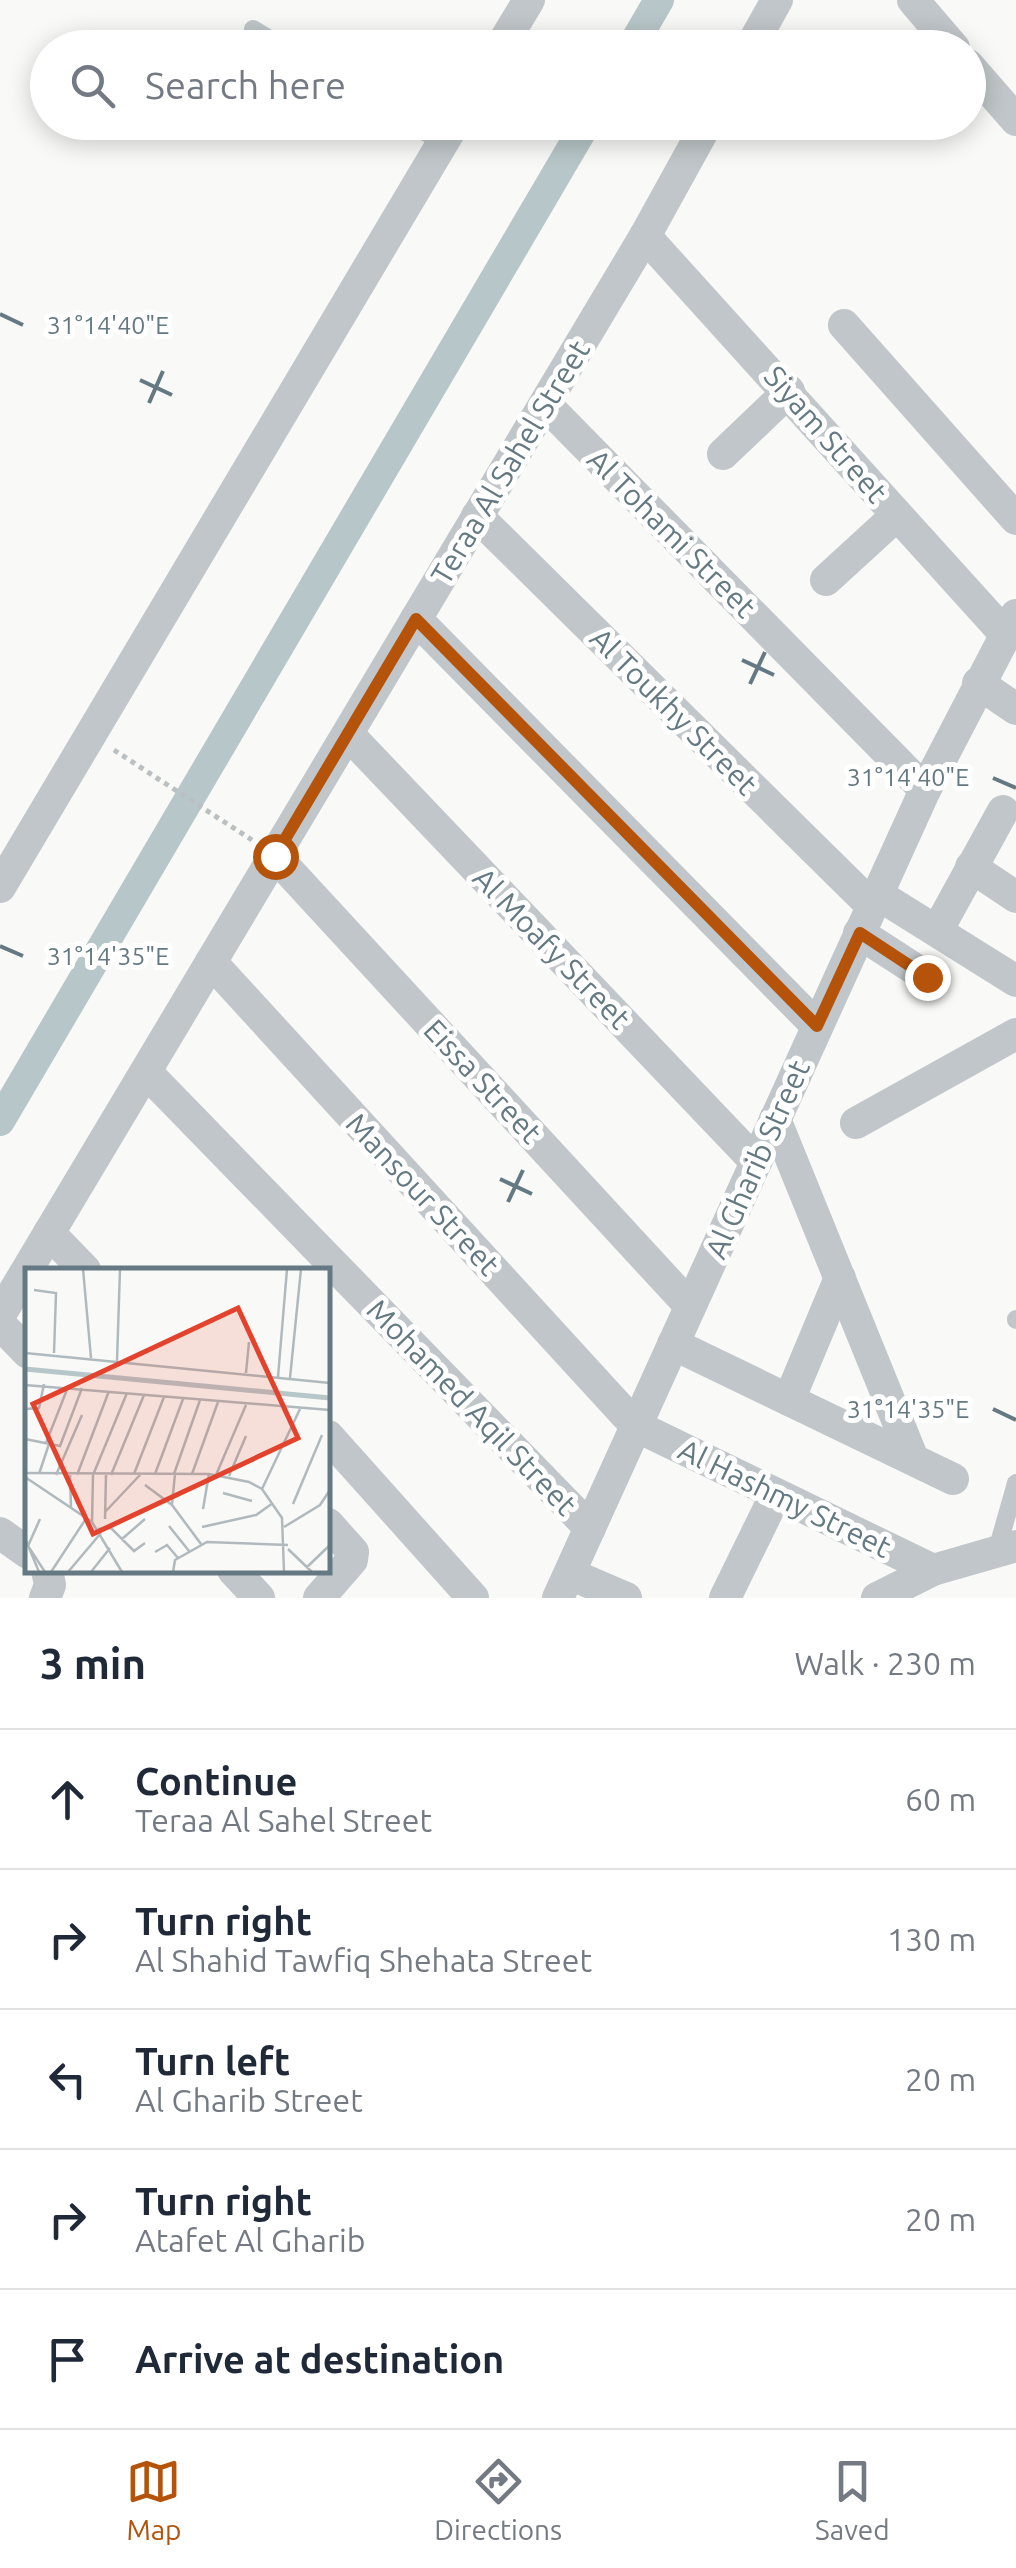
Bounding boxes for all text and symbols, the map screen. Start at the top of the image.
search box [30,30,986,140]
icon: search [65,58,120,113]
text: Search here [145,64,346,106]
text: 31°14'40"E [47,311,169,339]
street label: Teraa Al Sahel Street [424,334,596,590]
street label: Siyam Street [758,359,895,509]
street label: Al Tohami Street [581,442,763,624]
street label: Al Toukhy Street [584,621,764,801]
text: 31°14'40"E [847,763,969,791]
route start [253,834,299,880]
street label: Al Moafy Street [467,861,637,1036]
text: 31°14'35"E [47,942,169,970]
route end [905,955,951,1001]
street label: Eissa Street [417,1012,549,1150]
street label: Al Gharib Street [698,1054,816,1263]
street label: Mansour Street [340,1106,507,1282]
inset map [25,1268,330,1573]
street label: Mohamed Aqil Street [360,1292,584,1522]
text: 31°14'35"E [847,1395,969,1423]
street label: Al Hashmy Street [673,1432,897,1564]
text: 3 min [40,1640,146,1687]
text: Walk · 230 m [794,1645,976,1681]
text: Continue [135,1760,297,1802]
icon: ahead [40,1772,95,1827]
text: 60 m [905,1781,976,1817]
text: Teraa Al Sahel Street [135,1802,432,1838]
text: Turn right [135,1900,312,1942]
icon: right [40,1912,95,1967]
text: 130 m [887,1921,976,1957]
text: Al Shahid Tawfiq Shehata Street [135,1942,592,1978]
text: Turn left [135,2040,290,2082]
icon: left [40,2052,95,2107]
text: 20 m [905,2061,976,2097]
text: Al Gharib Street [135,2082,363,2118]
text: Turn right [135,2180,312,2222]
icon: right [40,2192,95,2247]
text: 20 m [905,2201,976,2237]
text: Atafet Al Gharib [135,2222,366,2258]
icon: arrive [40,2332,95,2387]
text: Arrive at destination [135,2338,504,2380]
tab: Map [126,2454,182,2545]
tab: Directions [434,2454,562,2545]
tab: Saved [815,2454,890,2545]

